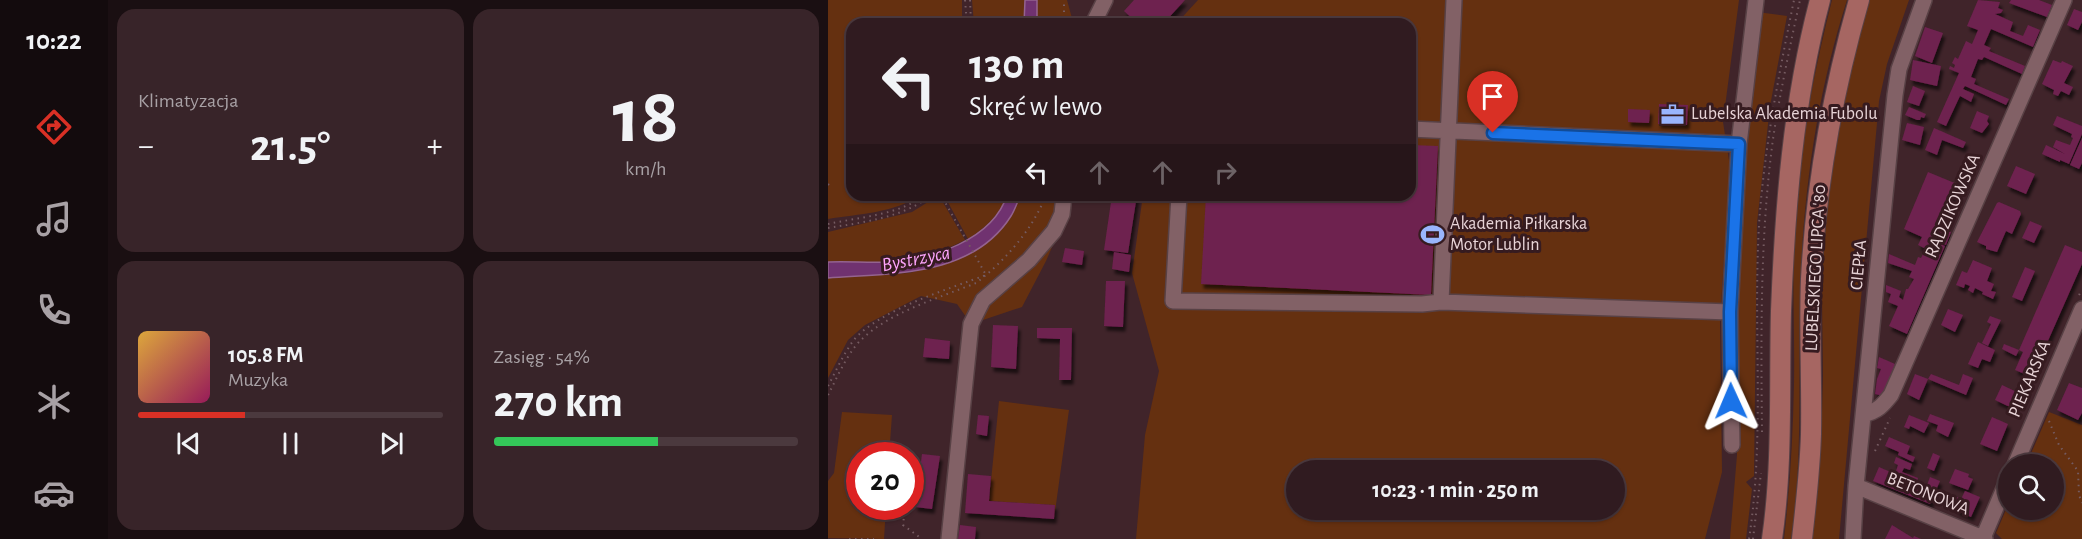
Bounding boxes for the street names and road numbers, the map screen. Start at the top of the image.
street label: RADZIKOWSKA [1922,151,1984,261]
street label: LUBELSKIEGO LIPCA '80 [1803,184,1829,352]
street label: CIEPŁA [1848,239,1870,291]
street label: PIEKARSKA [2006,337,2054,420]
street label: BETONOWA [1884,469,1972,519]

